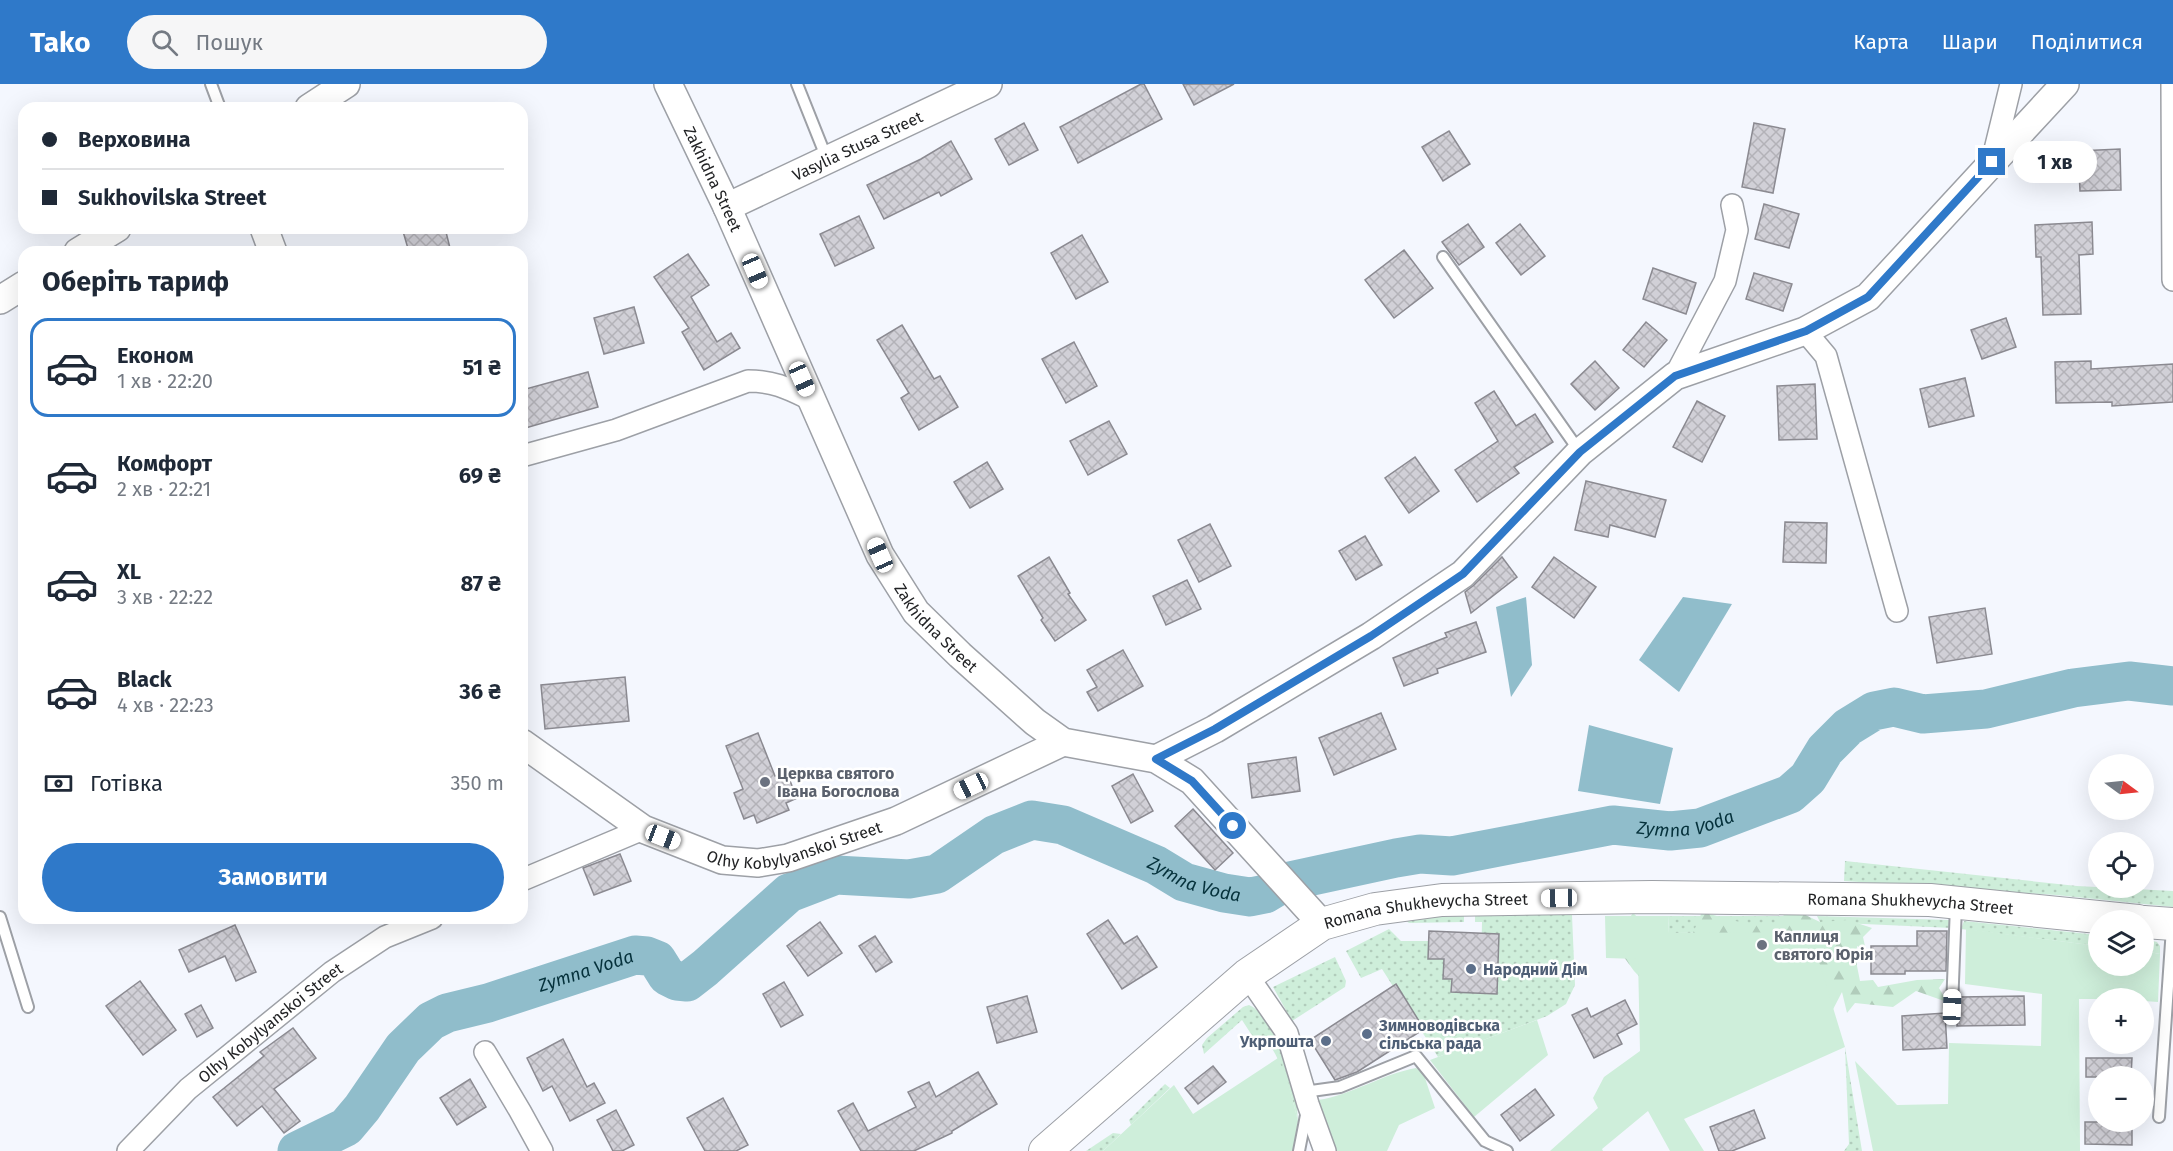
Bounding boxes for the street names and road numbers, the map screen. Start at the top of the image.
street label: Vasylia Stusa Street [789,107,926,185]
street label: Zakhidna Street [680,123,746,235]
street label: Zakhidna Street [890,580,982,676]
street label: Olhy Kobylyanskoi Street [704,818,885,873]
street label: Romana Shukhevycha Street [1322,890,1528,933]
street label: Romana Shukhevycha Street [1807,890,2015,918]
street label: Olhy Kobylyanskoi Street [194,959,346,1087]

